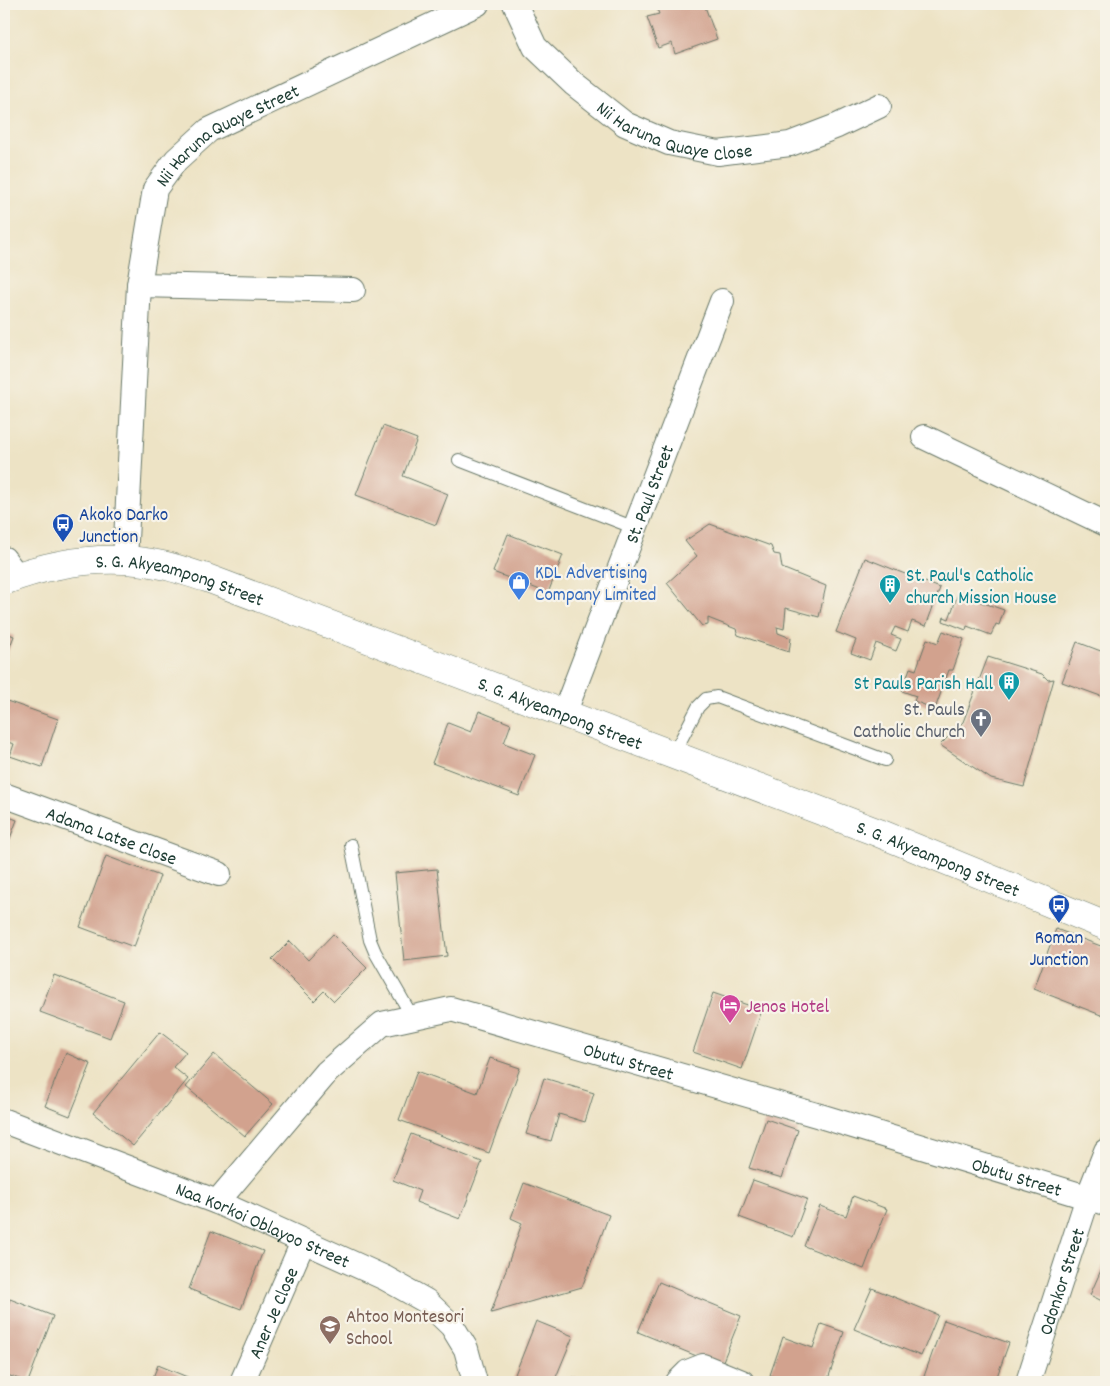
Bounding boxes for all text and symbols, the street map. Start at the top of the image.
street label: Nii Haruna Quaye Street [151,79,305,194]
street label: Nii Haruna Quaye Close [589,96,754,170]
street label: St. Paul Street [620,442,683,548]
place label: Akoko Darko Junction [79,503,168,552]
bus stop icon: Akoko Darko Junction [51,512,75,543]
street label: S. G. Akyeampong Street [95,550,267,615]
place label: KDL Advertising Company Limited [535,561,656,610]
place label: St. Paul's Catholic church Mission House [906,564,1057,613]
shop icon: KDL Advertising Company Limited [507,570,531,601]
building icon: St. Paul's Catholic church Mission House [878,573,902,604]
building icon: St Pauls Parish Hall [997,670,1021,701]
street label: S. G. Akyeampong Street [473,672,646,759]
place label: St Pauls Parish Hall [854,672,993,699]
place label: St. Pauls Catholic Church [853,698,965,747]
church icon: St. Pauls Catholic Church [969,707,993,738]
street label: Adama Latse Close [41,802,180,874]
street label: S. G. Akyeampong Street [852,816,1023,906]
bus stop icon: Roman Junction [1047,893,1071,924]
place label: Roman Junction [1029,926,1089,975]
hotel icon: Jenos Hotel [718,993,742,1024]
place label: Jenos Hotel [746,995,829,1022]
street label: Obutu Street [579,1038,676,1090]
street label: Obutu Street [967,1153,1064,1206]
street label: Naa Korkoi Oblayoo Street [171,1177,353,1277]
street label: Odonkor Street [1034,1225,1094,1339]
street label: Aner Je Close [244,1264,307,1364]
place label: Ahtoo Montesori School [346,1305,465,1354]
school or university icon: Ahtoo Montesori School [318,1314,342,1345]

